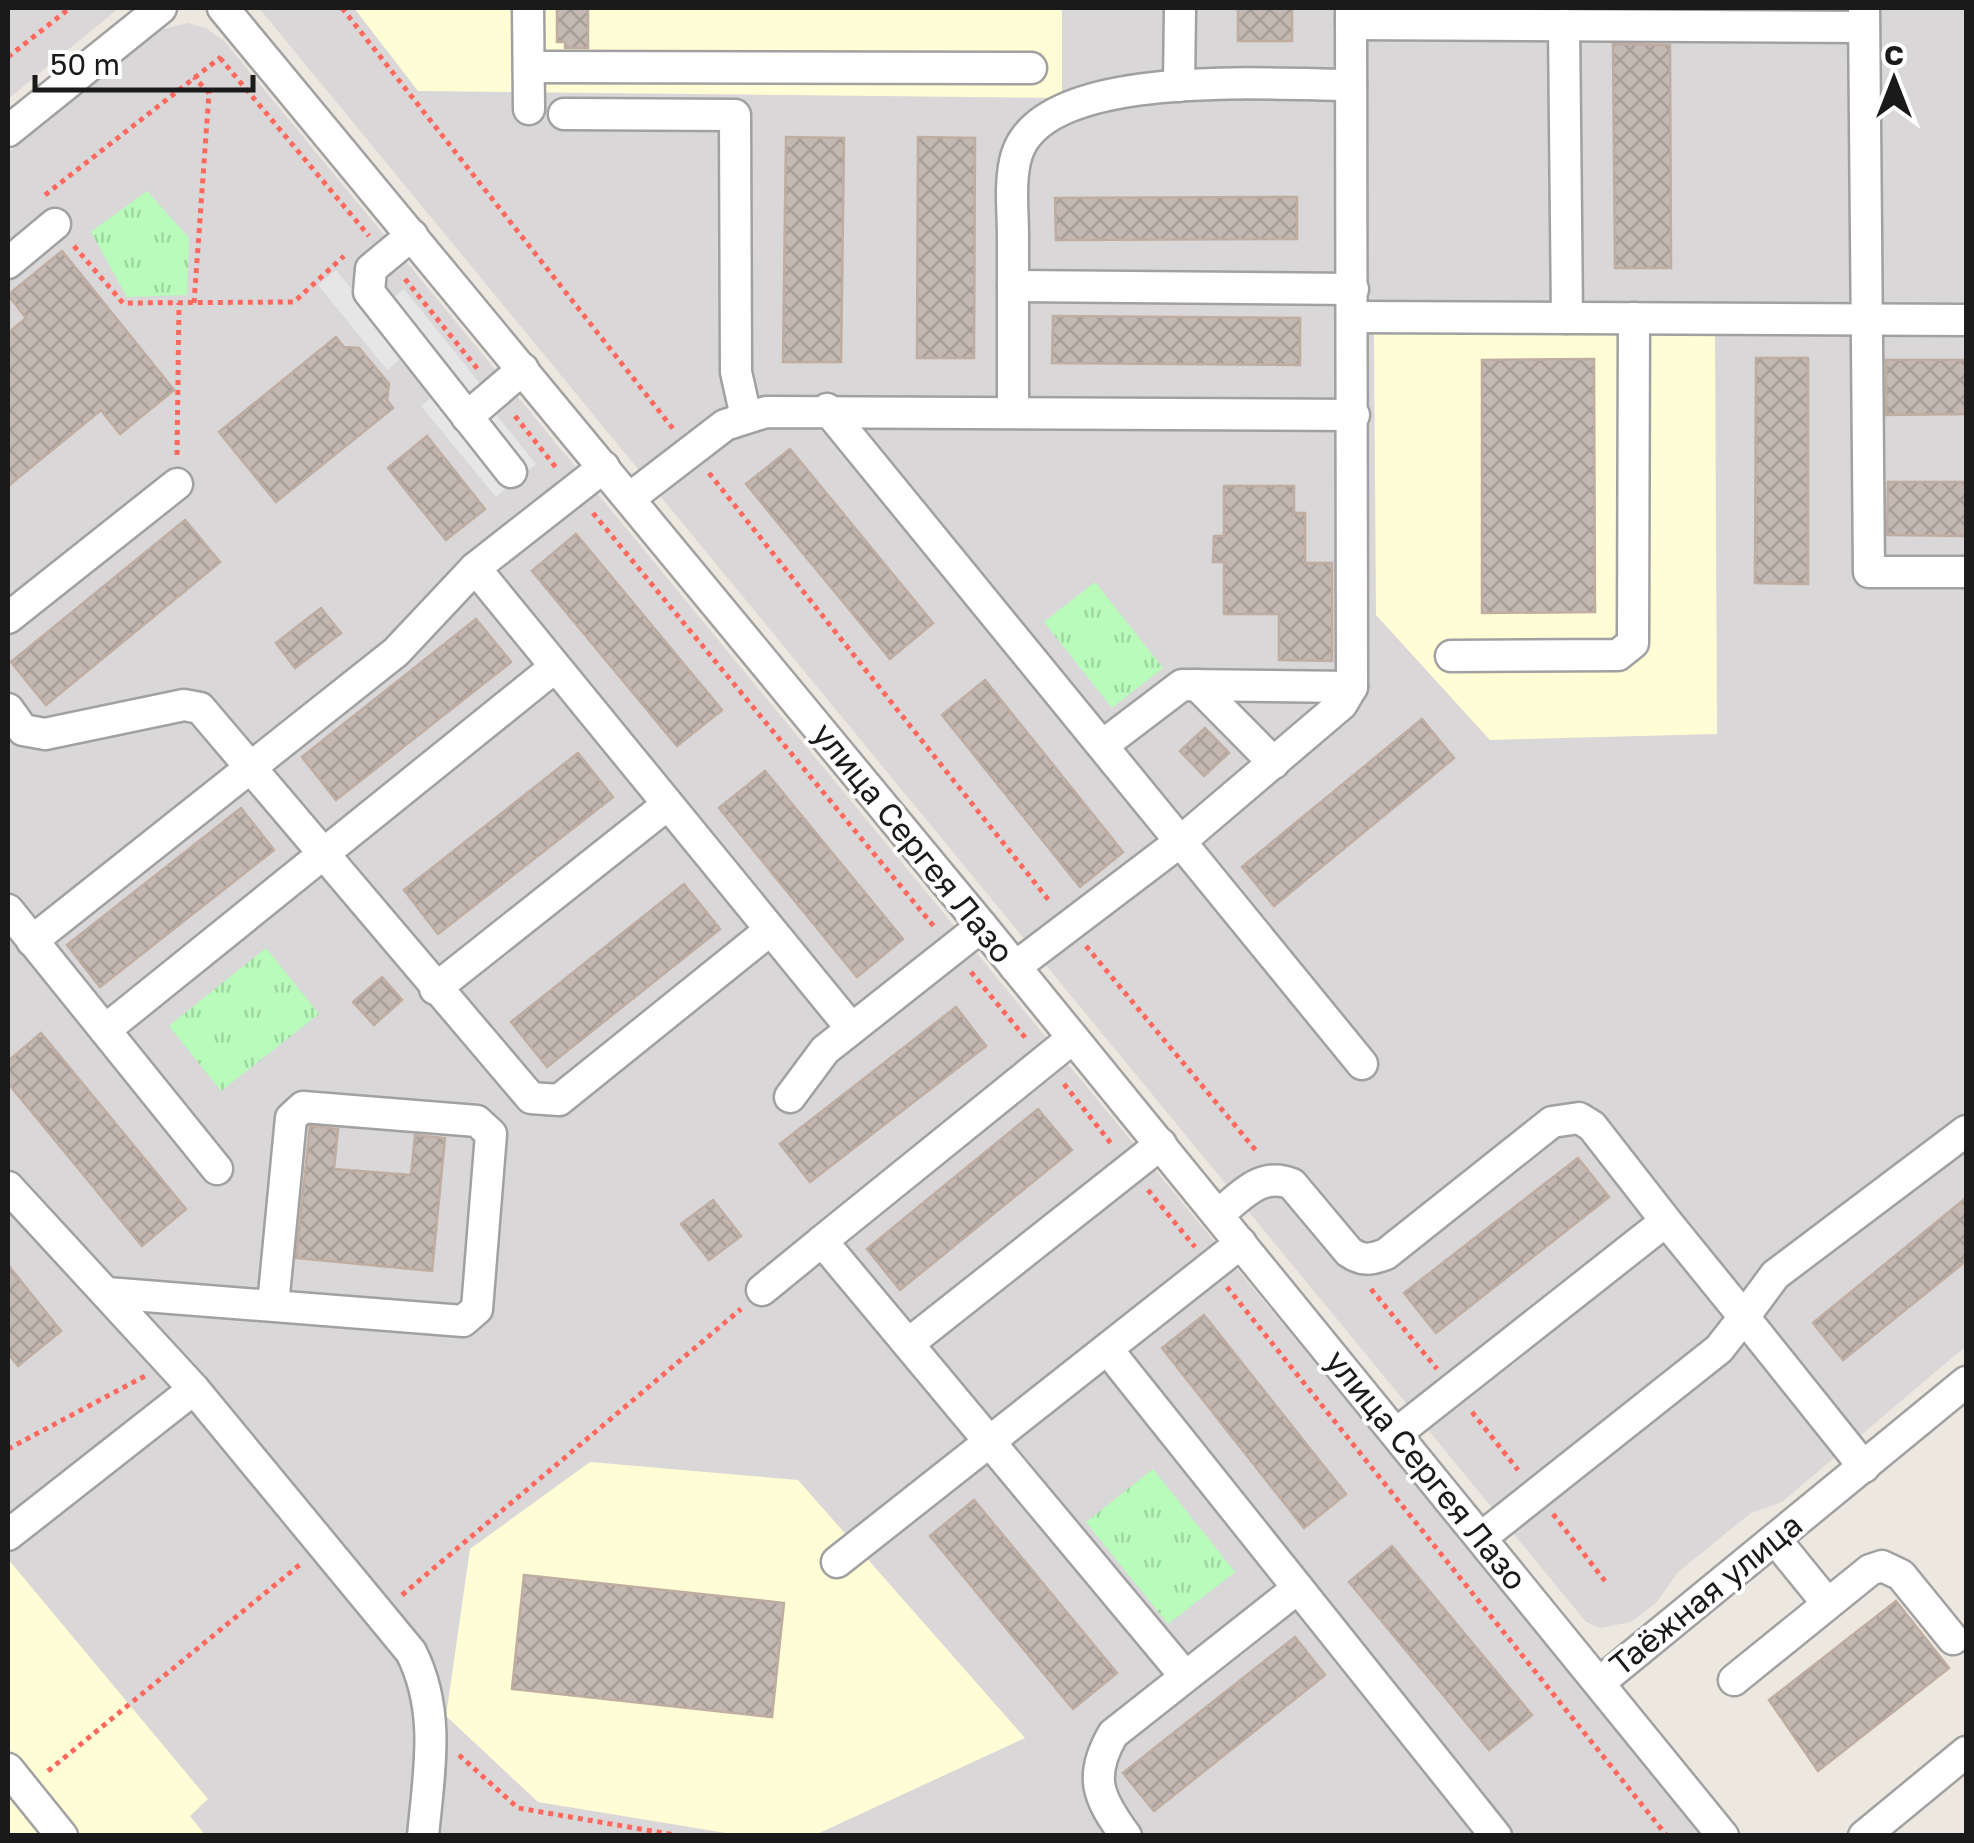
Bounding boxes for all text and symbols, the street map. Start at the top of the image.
scale bar [35,30,252,92]
north arrow [1844,30,1944,130]
text: С [1884,38,1904,71]
text: 50 m [50,46,120,82]
street label: улица Сергея Лазо [805,715,1022,970]
street label: улица Сергея Лазо [1318,1342,1535,1597]
street label: Таёжная улица [1602,1505,1809,1683]

